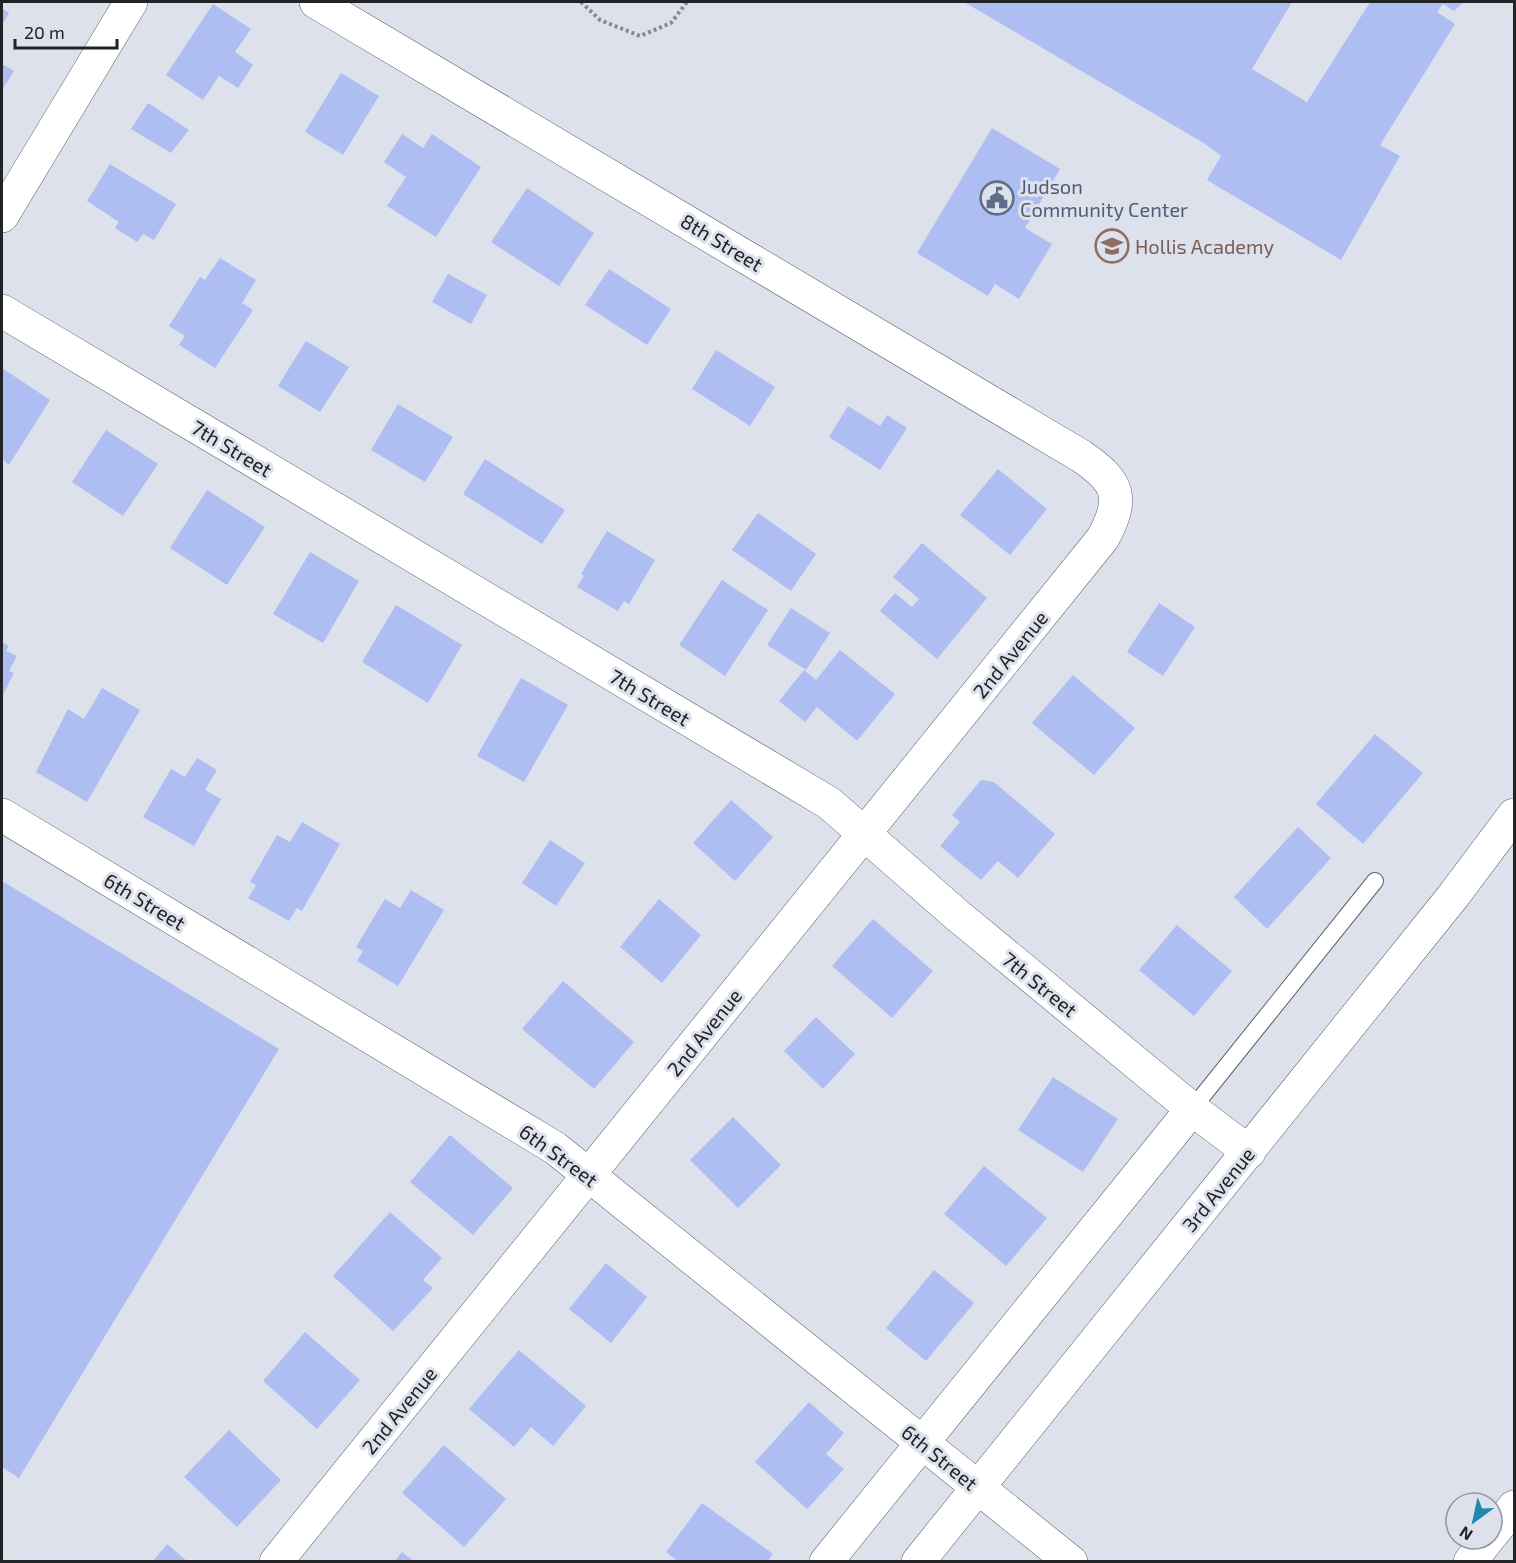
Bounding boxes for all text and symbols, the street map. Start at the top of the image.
scale bar [15,12,117,50]
text: 20 m [24,21,65,43]
place label: Judson Community Center [1020,174,1188,221]
public building icon: Judson Community Center [979,180,1015,216]
street label: 8th Street [677,208,768,276]
school or university icon: Hollis Academy [1094,228,1130,264]
place label: Hollis Academy [1135,234,1275,258]
street label: 7th Street [187,415,277,482]
street label: 2nd Avenue [968,606,1052,702]
street label: 7th Street [605,664,695,731]
street label: 6th Street [100,867,190,935]
street label: 7th Street [998,947,1083,1022]
street label: 2nd Avenue [662,984,746,1080]
street label: 6th Street [515,1119,603,1192]
street label: 3rd Avenue [1177,1142,1259,1236]
street label: 2nd Avenue [357,1362,441,1458]
street label: 6th Street [897,1419,983,1495]
north arrow [1444,1491,1504,1551]
text: N [1456,1523,1476,1545]

